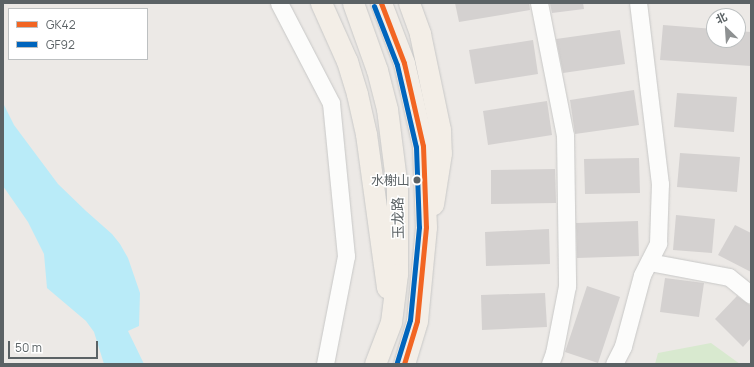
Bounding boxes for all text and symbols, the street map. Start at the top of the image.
legend [8,8,148,60]
north arrow [706,8,746,48]
text: 北 [713,8,729,27]
text: GK42 [46,16,76,33]
text: GF92 [46,36,75,53]
place label: 水榭山 [371,172,410,188]
marker: 水榭山 [412,175,422,185]
street label: 玉龙路 [389,197,407,239]
scale bar [10,333,100,359]
text: 50 m [15,339,42,356]

